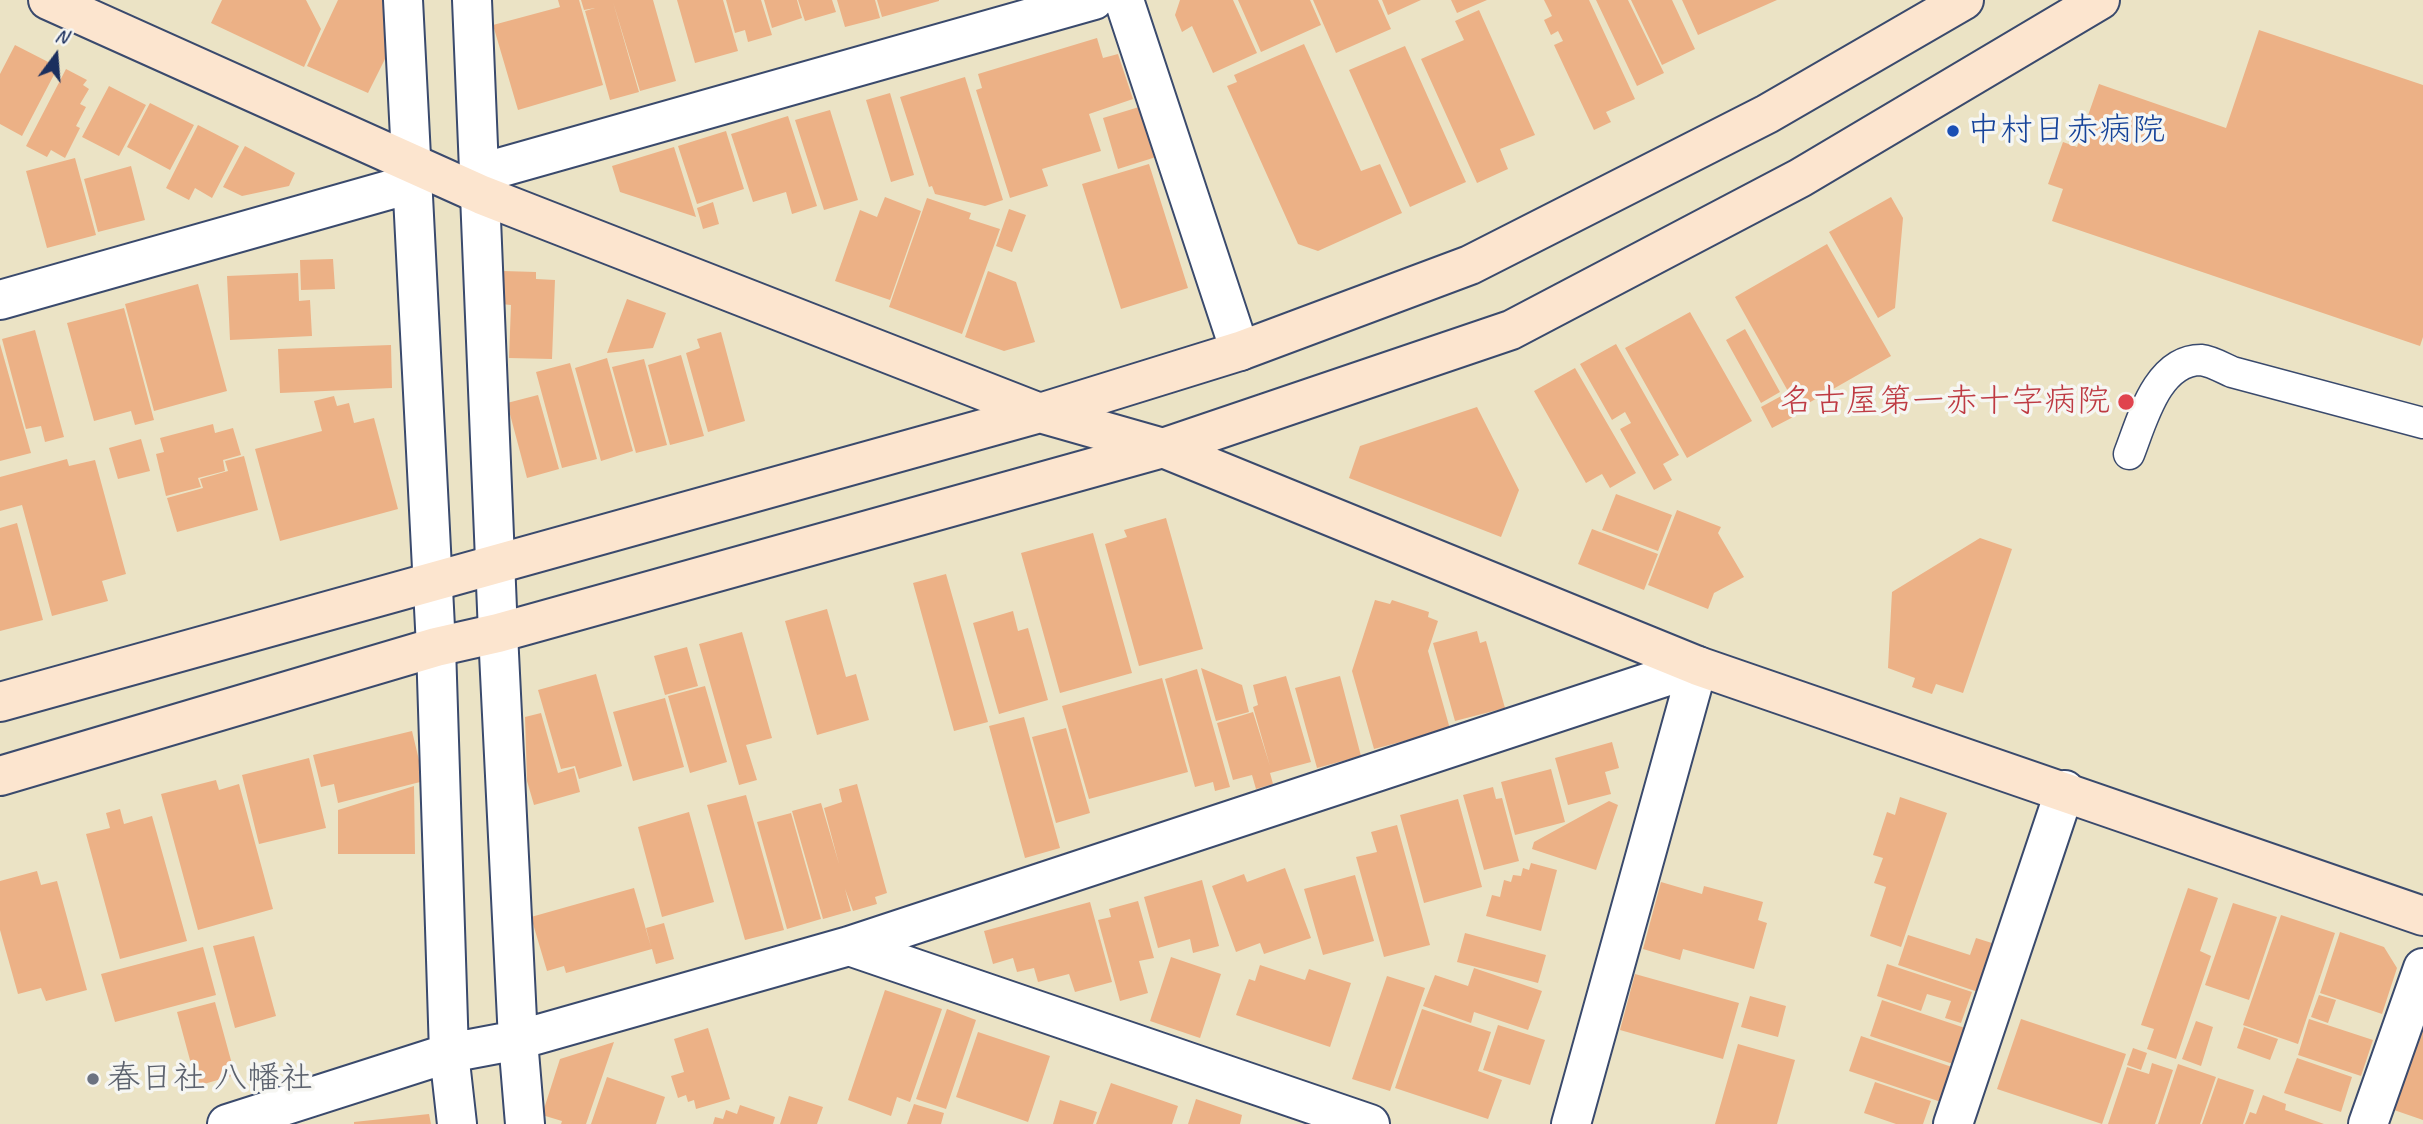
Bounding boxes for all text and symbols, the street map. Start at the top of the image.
north arrow [21,21,91,91]
text: N [53,23,71,49]
place label: 中村日赤病院 [1967,111,2165,151]
marker: 中村日赤病院 [1945,123,1961,139]
place label: 名古屋第一赤十字病院 [1780,382,2110,422]
marker: 名古屋第一赤十字病院 [2116,392,2136,412]
place label: 春日社 八幡社 [107,1059,313,1099]
marker: 春日社 八幡社 [85,1071,101,1087]

